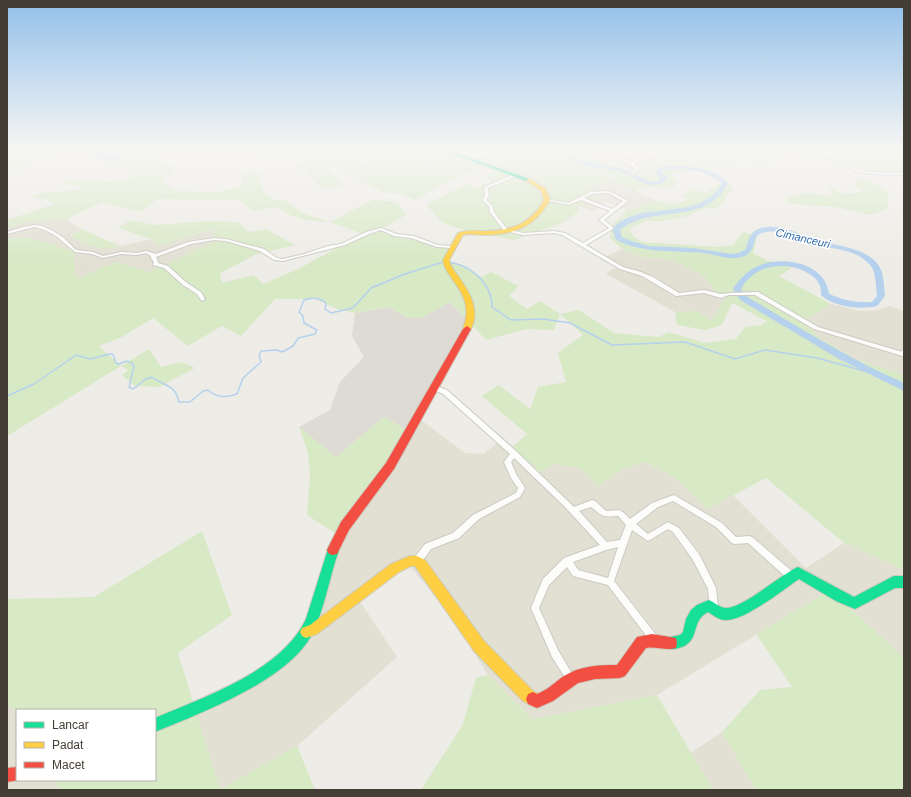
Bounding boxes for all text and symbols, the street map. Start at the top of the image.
water label: Cimanceuri [775,226,832,250]
legend [16,709,156,781]
text: Lancar [52,718,89,732]
text: Padat [52,738,84,752]
text: Macet [52,758,85,772]

